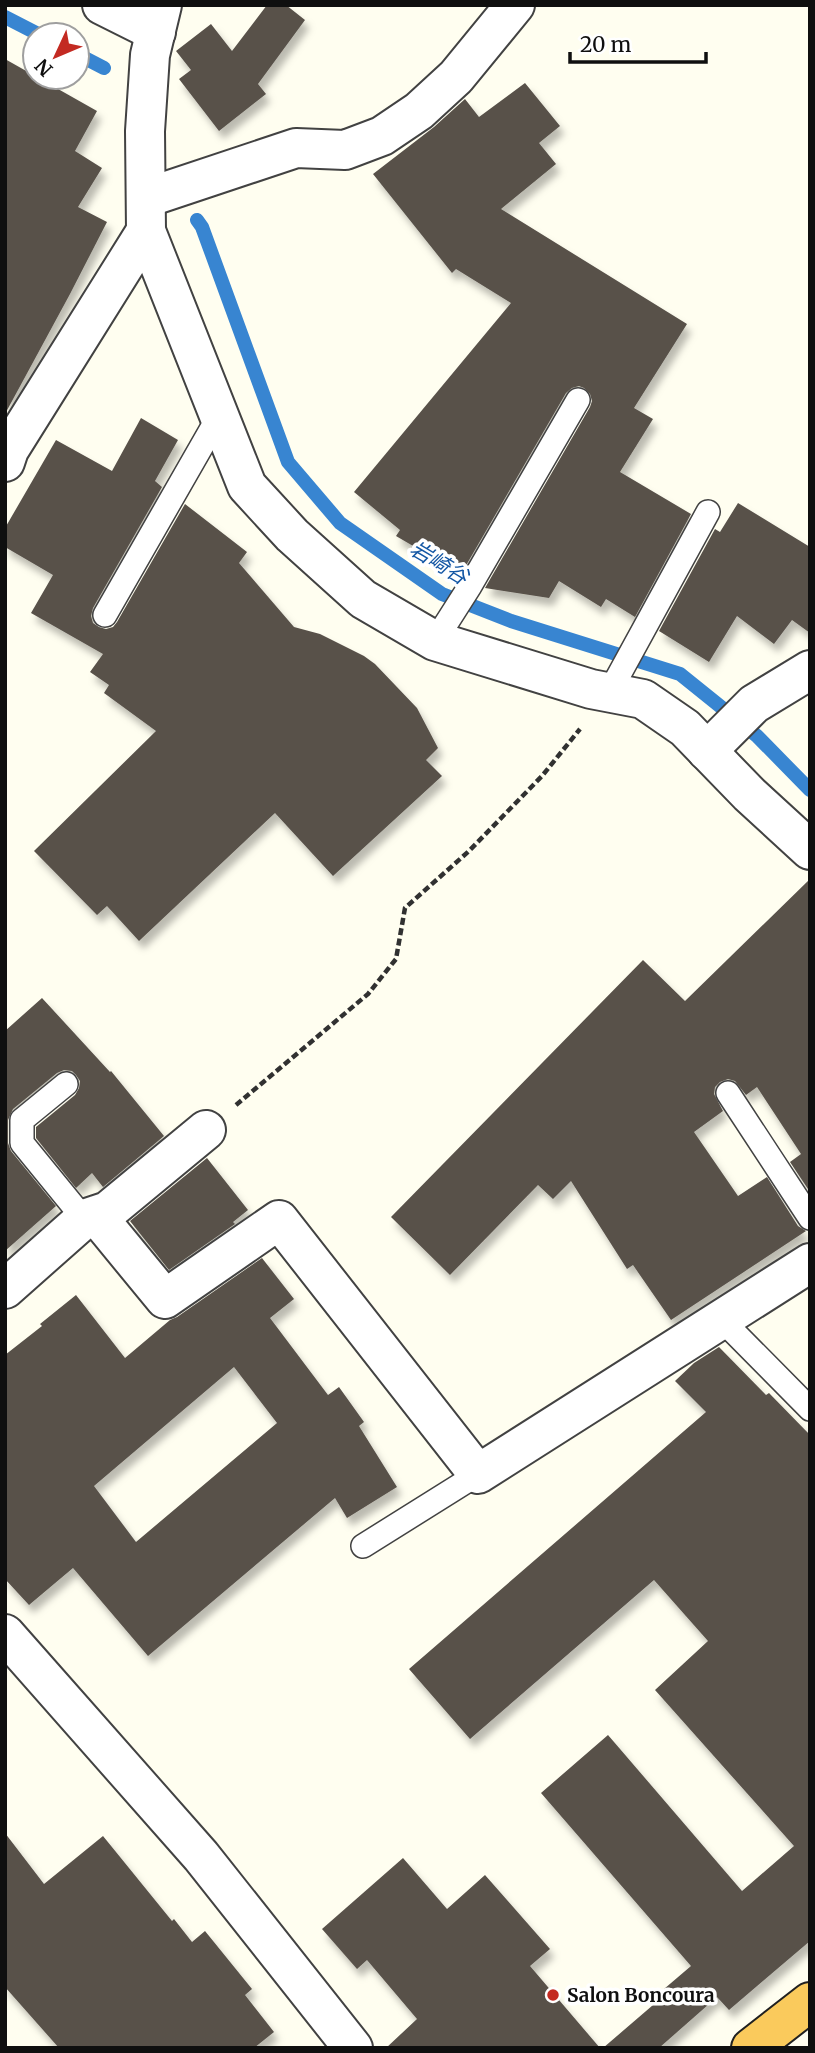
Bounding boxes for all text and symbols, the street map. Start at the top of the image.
north arrow [21,21,91,91]
scale bar [570,21,706,65]
text: 20 m [580,31,632,58]
text: N [30,54,58,82]
water label: 岩崎谷 [405,535,475,591]
place label: Salon Boncoura [567,1983,715,2007]
marker: Salon Boncoura [545,1987,561,2003]

